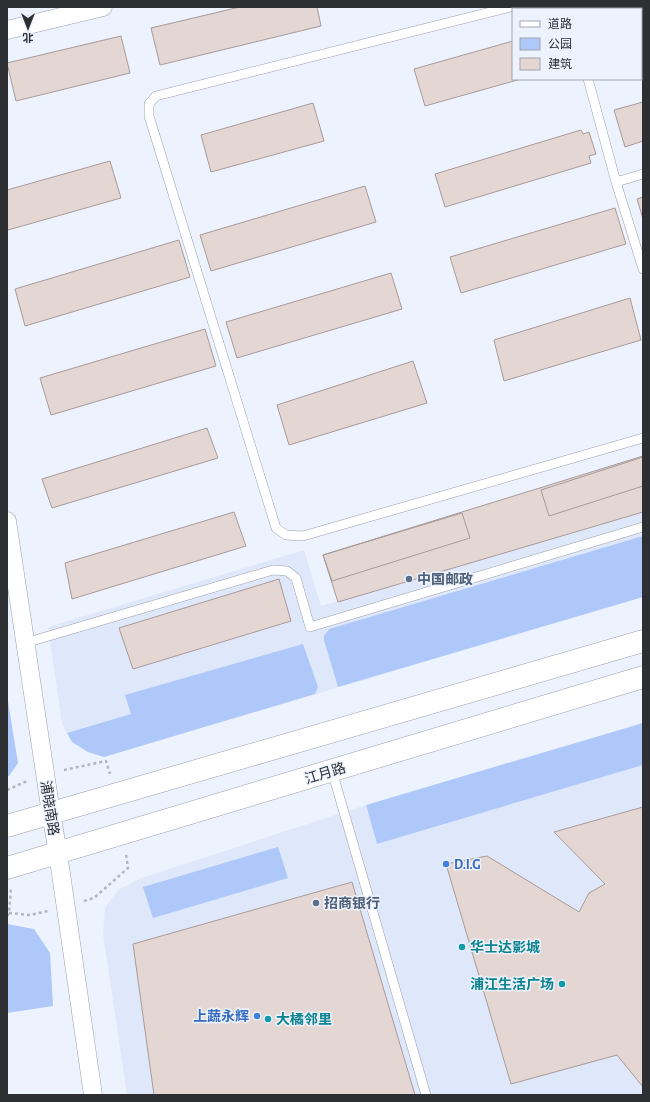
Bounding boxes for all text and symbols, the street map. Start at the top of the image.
north arrow [8,8,48,48]
legend [512,8,642,80]
text: 道路 [548,17,572,30]
text: 北 [23,32,34,43]
text: 公园 [548,38,572,50]
text: 建筑 [548,57,572,70]
place label: 中国邮政 [417,572,473,587]
marker: 中国邮政 [404,574,414,584]
street label: 江月路 [303,760,347,787]
street label: 浦晓南路 [38,779,61,837]
place label: D.I.G [454,858,481,872]
marker: D.I.G [441,859,451,869]
place label: 招商银行 [324,896,380,911]
marker: 招商银行 [311,898,321,908]
place label: 华士达影城 [470,939,540,955]
marker: 华士达影城 [457,942,467,952]
place label: 浦江生活广场 [470,976,554,992]
marker: 浦江生活广场 [557,979,567,989]
place label: 上蔬永辉 [193,1009,249,1024]
marker: 上蔬永辉 [252,1011,262,1021]
place label: 大橘邻里 [276,1012,332,1027]
marker: 大橘邻里 [263,1014,273,1024]

